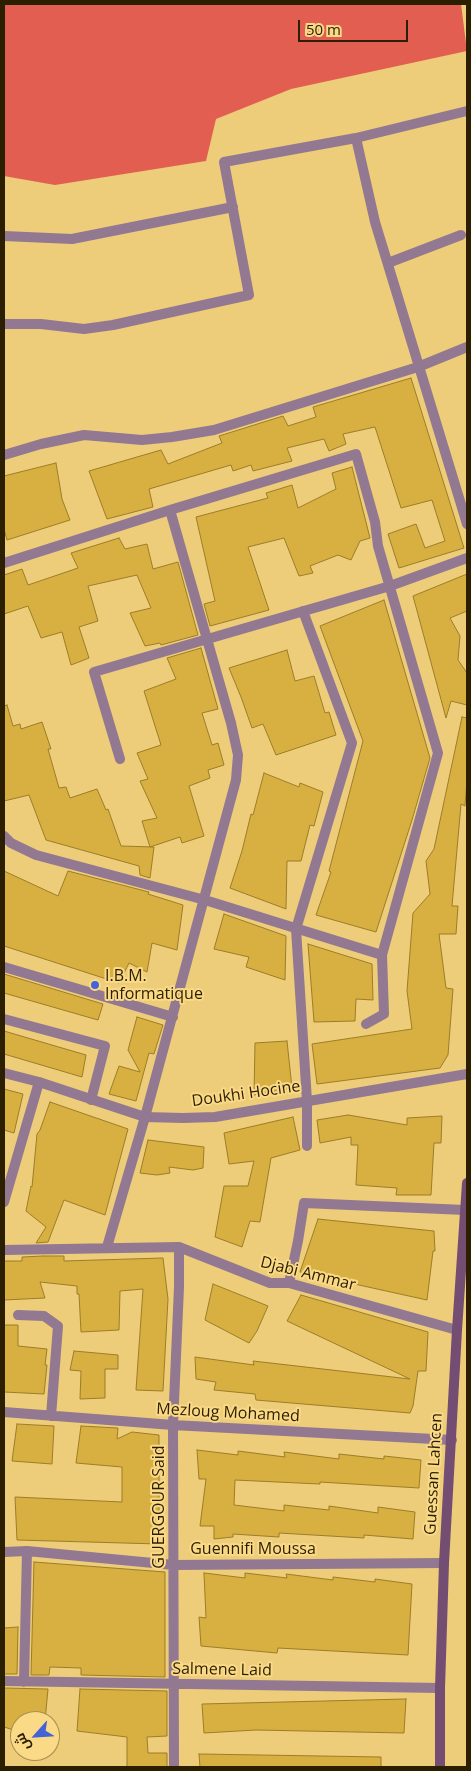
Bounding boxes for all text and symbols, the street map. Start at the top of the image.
scale bar [301,10,411,42]
text: 50 m [306,19,341,39]
place label: I.B.M. Informatique [105,966,203,1004]
marker: I.B.M. Informatique [89,979,101,991]
street label: Doukhi Hocine [191,1077,301,1111]
street label: Djabi Ammar [258,1253,358,1295]
street label: Mezloug Mohamed [156,1400,300,1426]
street label: Guessan Lahcen [421,1413,447,1535]
street label: GUERGOUR Said [149,1445,169,1569]
street label: Guennifi Moussa [190,1539,316,1559]
street label: Salmene Laid [172,1660,272,1680]
north arrow [10,1711,60,1761]
text: ش [9,1730,34,1755]

